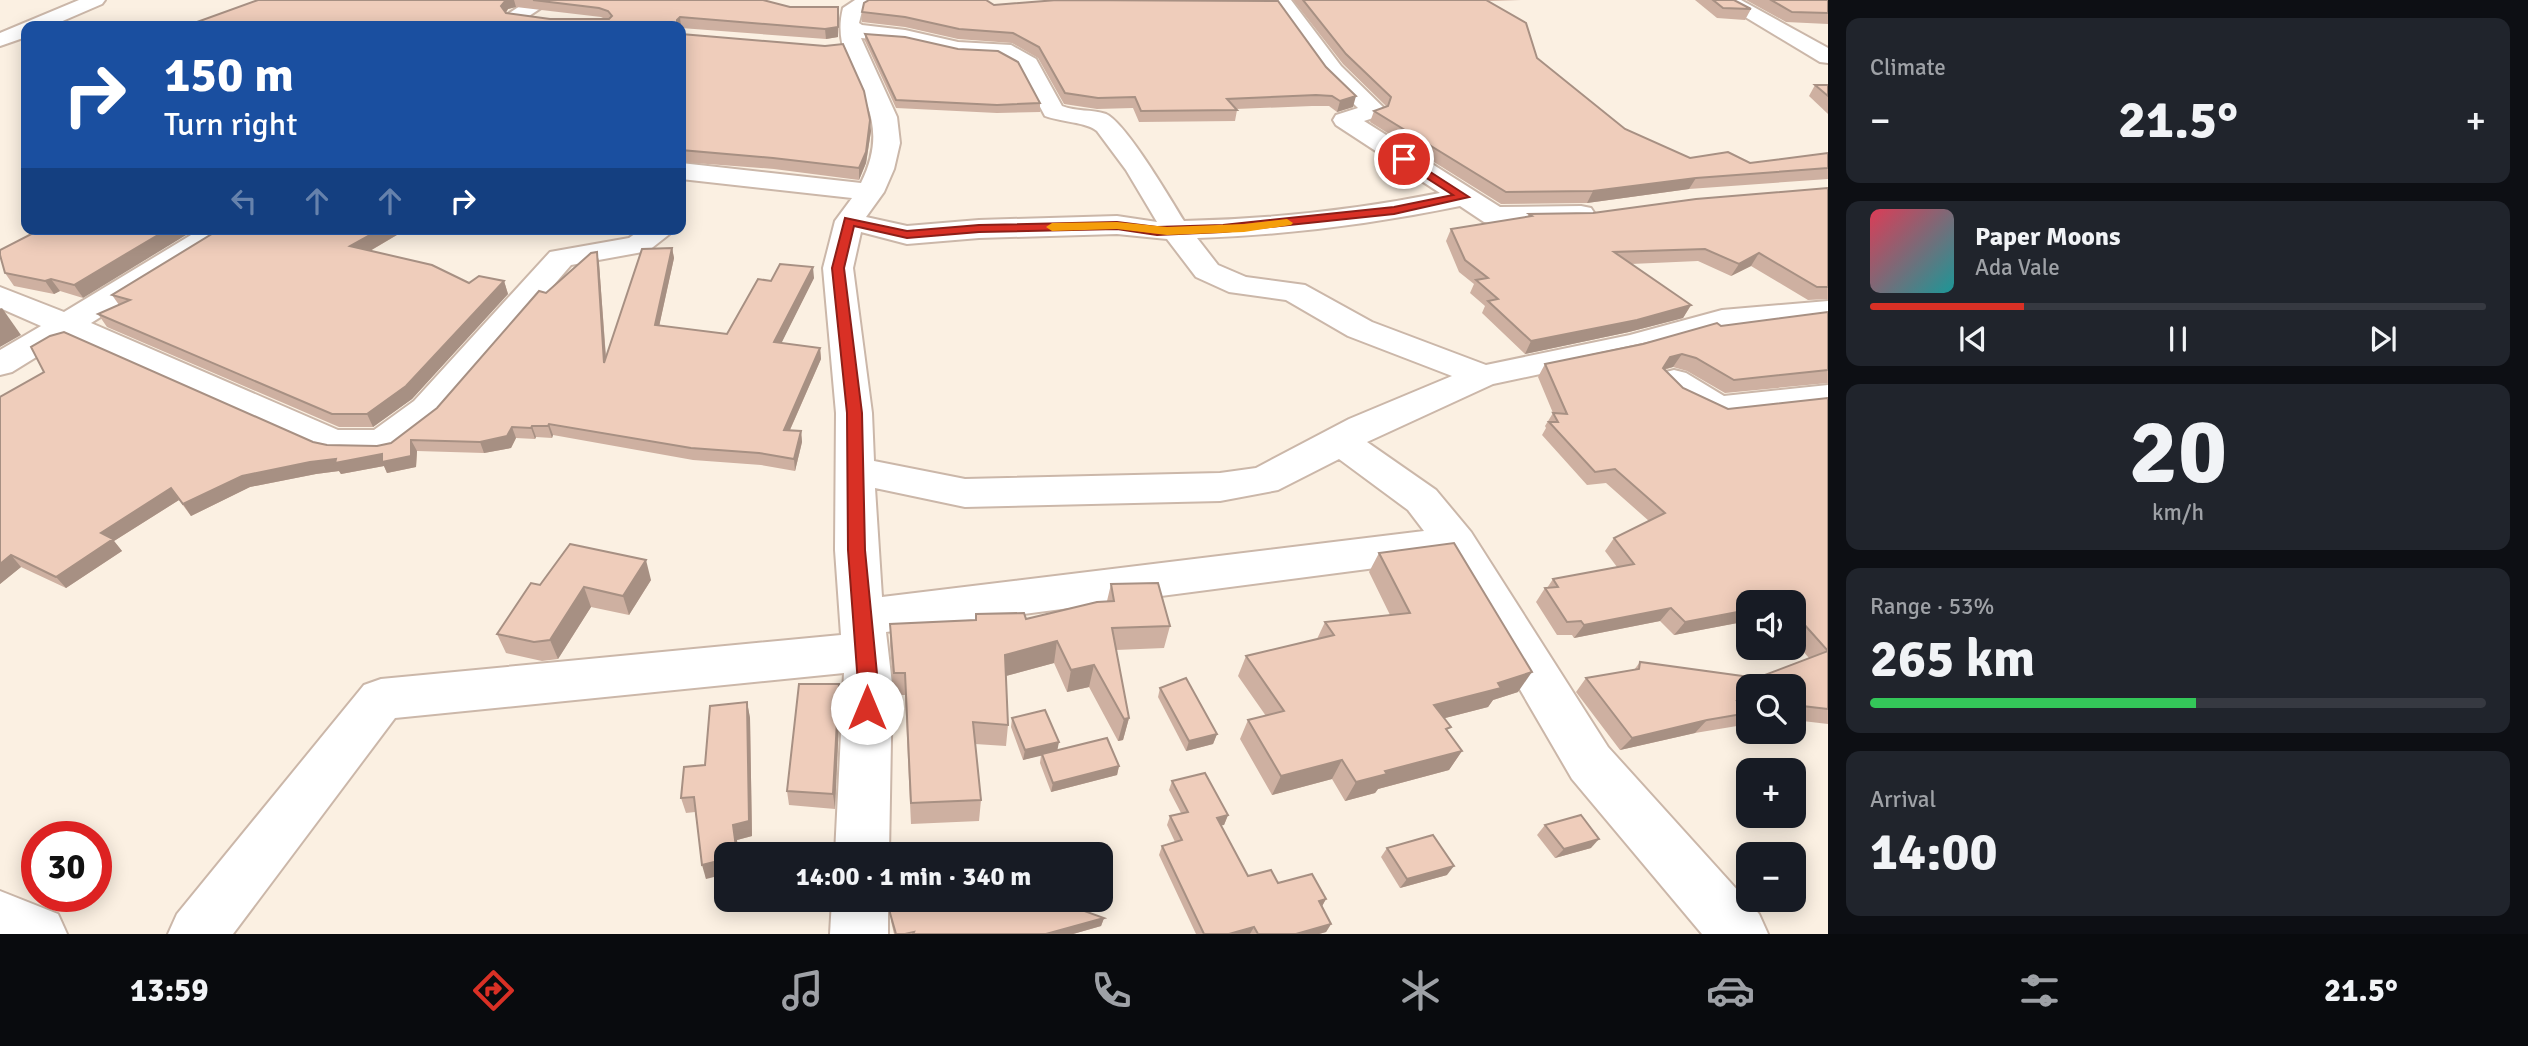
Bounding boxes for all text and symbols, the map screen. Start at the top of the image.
text: 150 m [164,45,294,105]
icon: right [49,49,140,140]
text: Climate [1870,53,1946,82]
text: 21.5° [2118,88,2238,152]
text: − [1870,97,1891,144]
text: + [2465,97,2486,144]
text: Turn right [164,105,297,144]
pin [1374,129,1434,189]
icon: arrive [1385,140,1423,178]
icon: left [225,182,263,220]
icon: ahead [298,182,336,220]
icon: ahead [371,182,409,220]
icon: right [444,182,482,220]
text: Paper Moons [1975,221,2121,253]
text: Ada Vale [1975,253,2060,282]
icon: previous [1954,320,1992,358]
icon: pause [2159,320,2197,358]
icon: next [2364,320,2402,358]
text: 20 [2129,396,2227,509]
text: km/h [2152,498,2204,527]
map controls [1736,590,1806,912]
button: sound [1736,590,1806,660]
text: Range · 53% [1870,592,1994,621]
text: 265 km [1870,627,2035,691]
position arrow [830,671,904,745]
button: search [1736,674,1806,744]
button: + [1736,758,1806,828]
text: Arrival [1870,785,1936,814]
text: 14:00 [1870,820,1998,884]
speed limit sign: 30 [21,821,112,912]
button: − [1736,842,1806,912]
text: 14:00 · 1 min · 340 m [796,861,1031,893]
icon: directions [469,966,518,1015]
icon: music [778,966,827,1015]
icon: phone [1087,966,1136,1015]
icon: climate [1396,966,1445,1015]
icon: car [1706,966,1755,1015]
icon: filters [2015,966,2064,1015]
text: 13:59 [130,971,209,1010]
text: 21.5° [2324,971,2398,1010]

